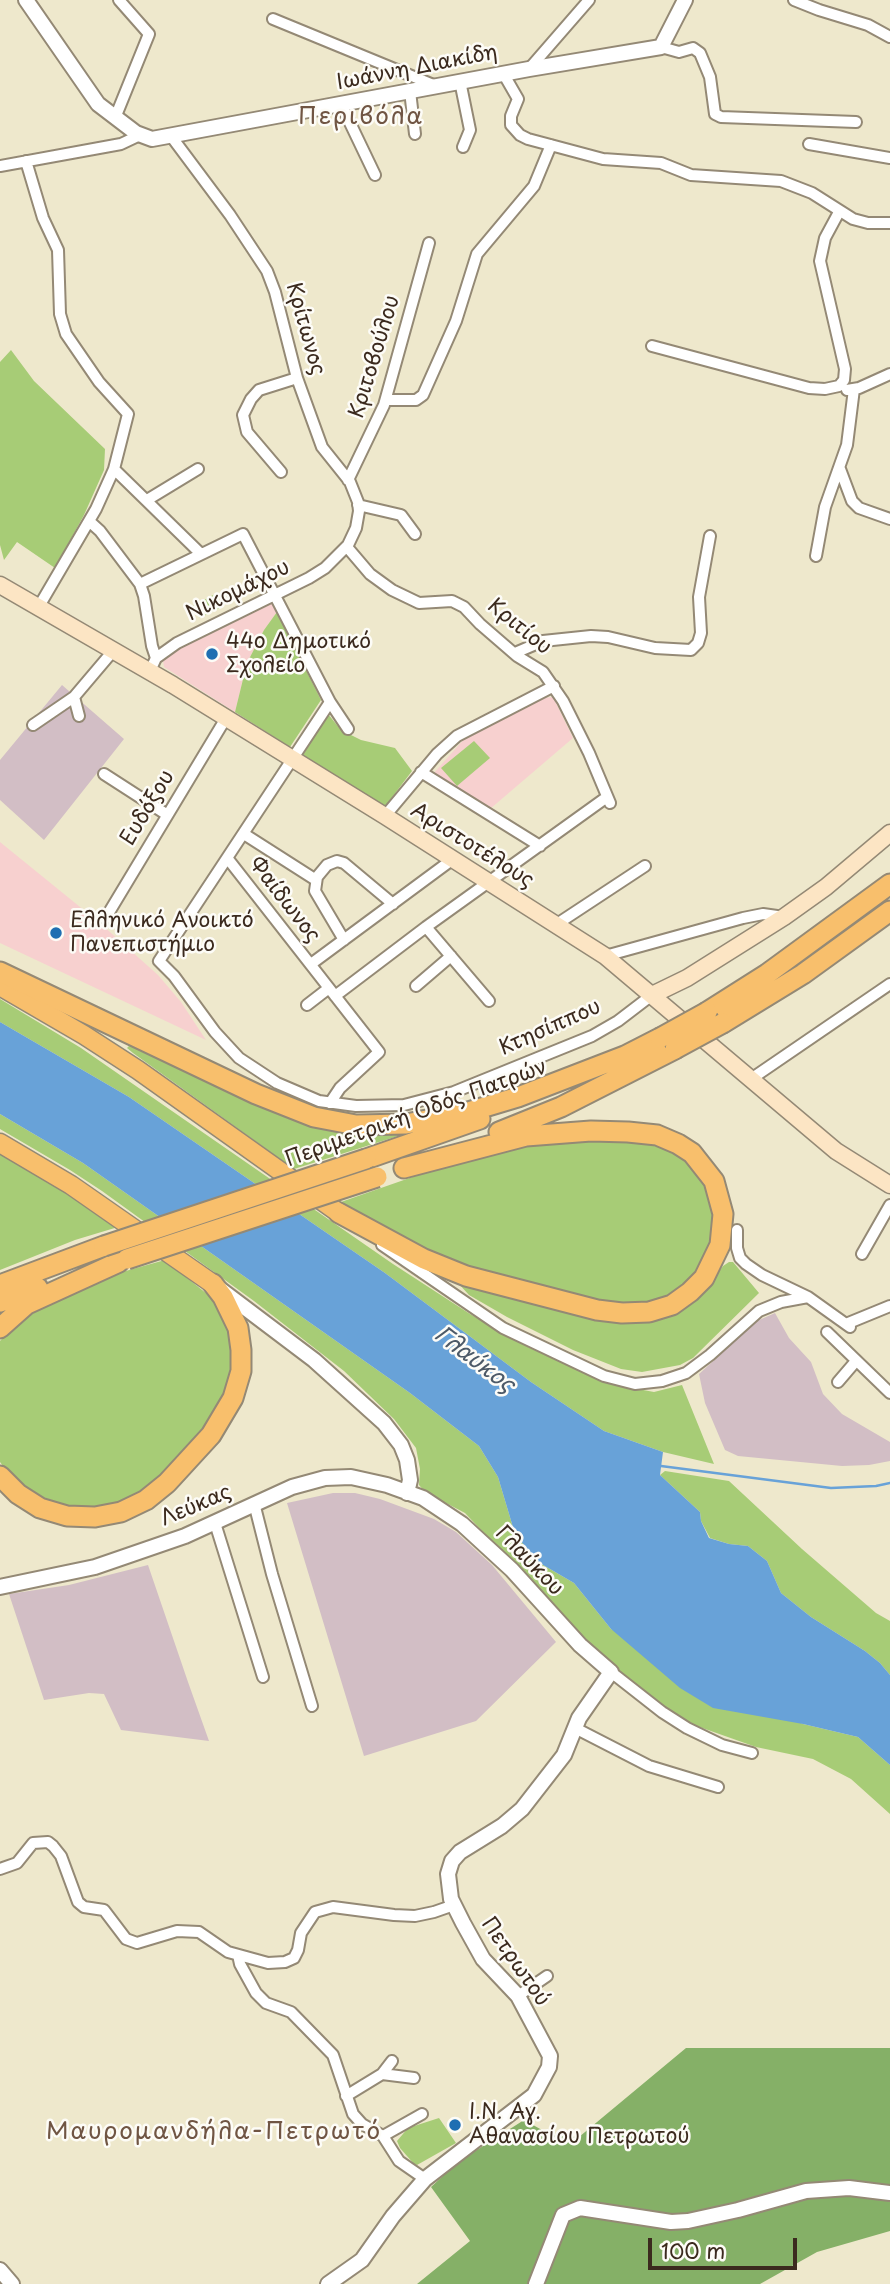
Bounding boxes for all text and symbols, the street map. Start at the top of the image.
street label: Ιωάννη Διακίδη [334,40,500,96]
district label: Περιβόλα [298,103,424,131]
street label: Κρίτωνος [280,280,330,378]
street label: Κριτοβούλου [344,292,406,422]
street label: Νικομάχου [182,555,294,627]
street label: Κριτίου [482,594,556,660]
place label: 44ο Δημοτικό Σχολείο [226,629,371,679]
marker: 44ο Δημοτικό Σχολείο [204,646,220,662]
street label: Ευδόξου [116,766,180,850]
street label: Αριστοτέλους [406,798,538,894]
street label: Φαίδωνος [243,852,325,948]
place label: Ελληνικό Ανοικτό Πανεπιστήμιο [70,908,254,958]
marker: Ελληνικό Ανοικτό Πανεπιστήμιο [48,925,64,941]
street label: Κτησίππου [495,994,605,1062]
street label: Περιμετρική Οδός Πατρών [281,1055,551,1173]
water label: Γλαύκος [428,1321,520,1399]
street label: Λεύκας [157,1480,235,1532]
street label: Γλαύκου [490,1521,568,1601]
street label: Πετρωτού [475,1913,555,2011]
place label: Ι.Ν. Αγ. Αθανασίου Πετρωτού [469,2100,689,2150]
marker: Ι.Ν. Αγ. Αθανασίου Πετρωτού [447,2117,463,2133]
district label: Μαυρομανδήλα-Πετρωτό [49,2118,379,2146]
scale bar [652,2224,801,2268]
text: 100 m [661,2234,725,2266]

